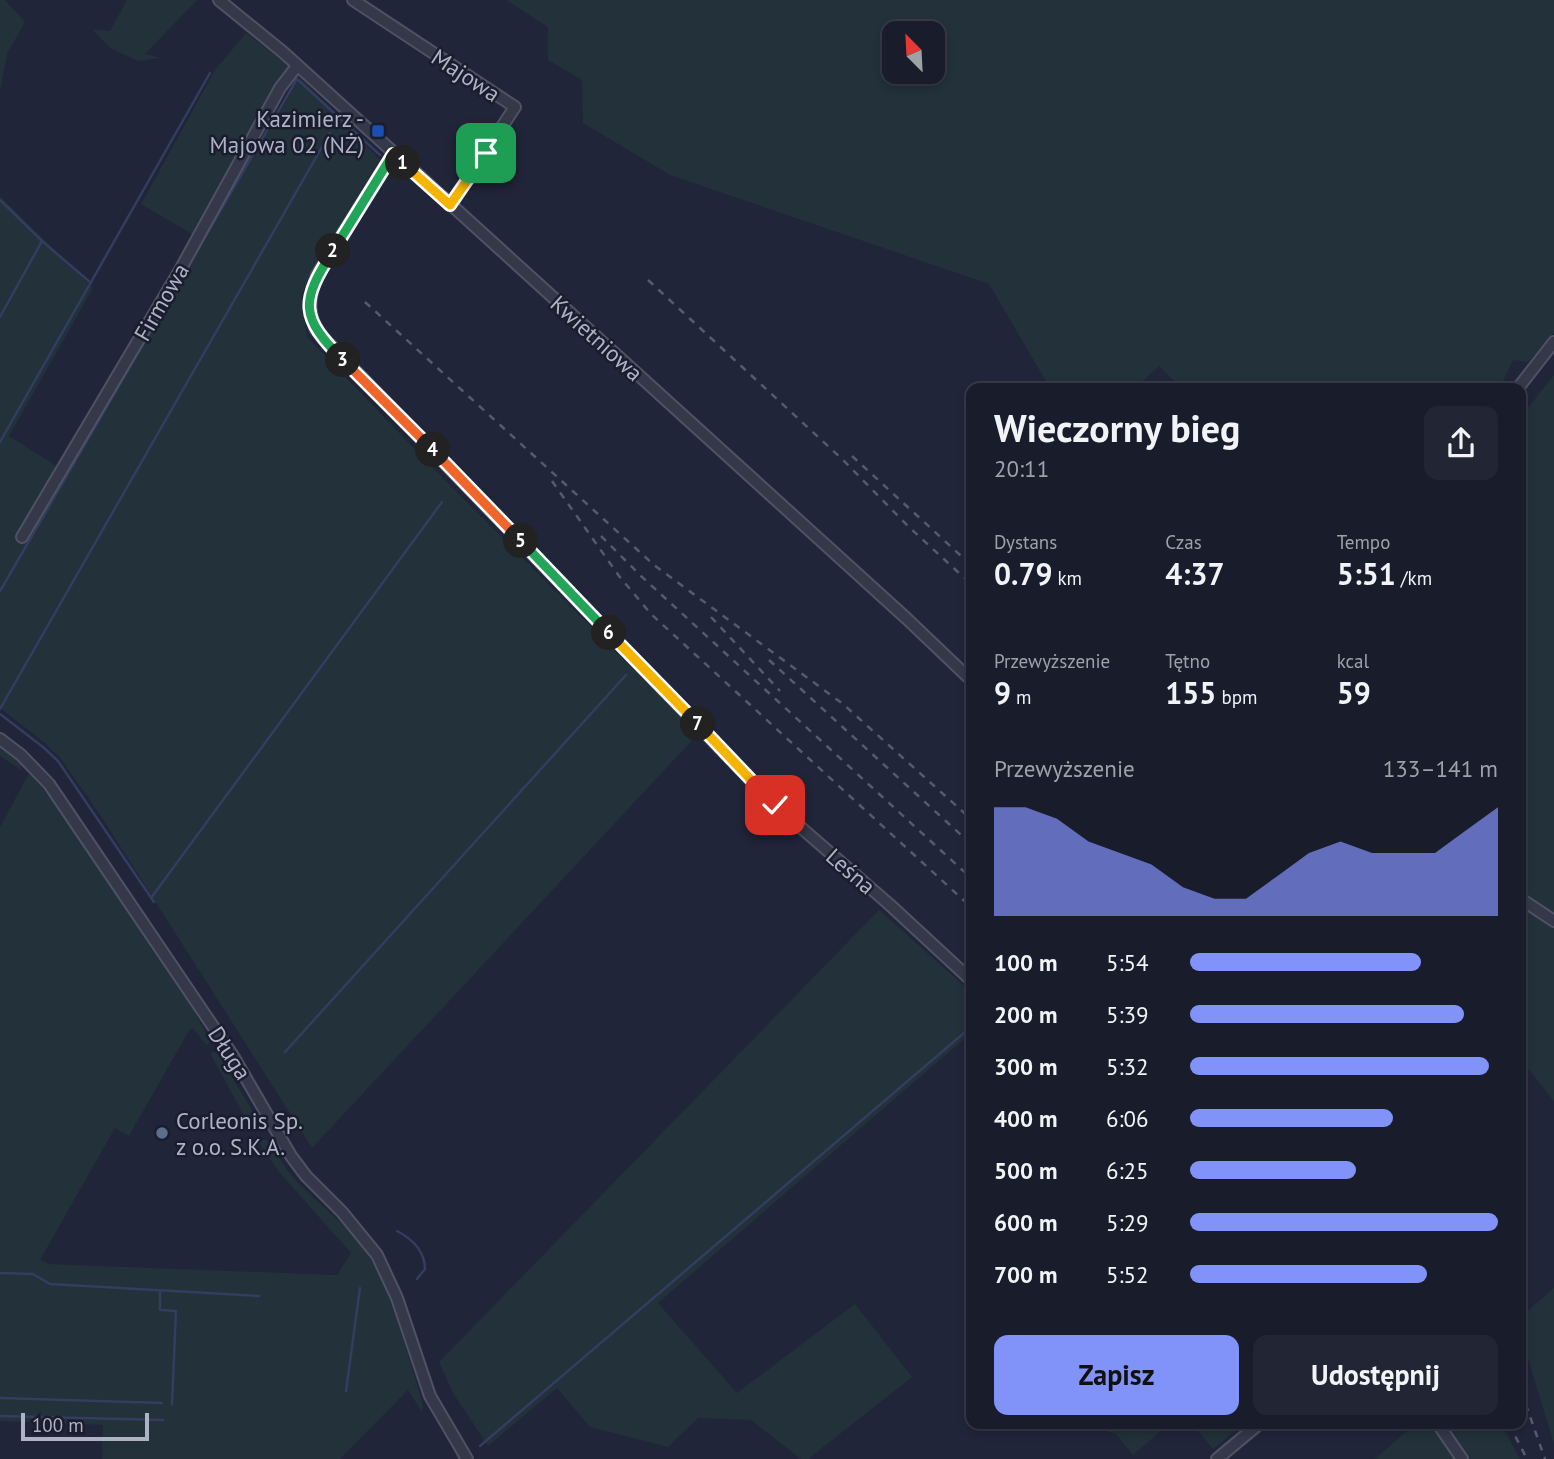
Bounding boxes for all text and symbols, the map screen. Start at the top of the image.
north arrow [882,21,945,84]
map controls [882,21,945,84]
street label: Majowa [426,42,506,108]
place label: Kazimierz - Majowa 02 (NŻ) [210,104,364,159]
marker: Kazimierz - Majowa 02 (NŻ) [370,123,386,139]
pin [456,123,516,183]
icon: arrive [467,134,505,172]
pin: 1 [386,146,420,180]
text: 1 [397,150,408,174]
pin: 2 [316,233,350,268]
text: 2 [327,238,338,262]
street label: Firmowa [127,258,195,346]
street label: Kwietniowa [545,289,649,387]
pin: 3 [326,342,360,378]
text: 3 [337,347,348,371]
text: Wieczorny bieg [994,403,1240,452]
button: share [1424,406,1498,480]
pin: 4 [416,433,450,468]
text: 4 [427,437,438,461]
text: 20:11 [994,454,1049,483]
pin: 5 [504,524,538,558]
text: 5 [515,528,526,552]
text: Dystans [994,530,1057,554]
text: Czas [1165,530,1202,554]
text: Tempo [1337,530,1390,554]
text: 0.79 [994,554,1052,593]
text: 4:37 [1165,554,1224,593]
text: 5:51 [1337,554,1396,593]
text: km [1052,566,1082,590]
text: /km [1396,566,1432,590]
pin: 6 [592,616,626,650]
text: 6 [603,620,614,644]
text: Przewyższenie [994,649,1110,673]
text: Tętno [1165,649,1210,673]
text: kcal [1337,649,1369,673]
text: 9 [994,673,1011,712]
text: 155 [1165,673,1216,712]
text: 59 [1337,673,1371,712]
text: m [1011,685,1032,709]
text: bpm [1216,685,1257,709]
pin: 7 [680,706,716,742]
text: 7 [692,711,703,735]
text: Przewyższenie [994,754,1135,783]
text: 133–141 m [1383,754,1498,783]
pin [745,775,805,835]
icon: check [756,786,794,824]
street label: Leśna [820,842,882,900]
text: 100 m [994,948,1057,977]
text: 5:54 [1106,948,1149,977]
text: 200 m [994,1000,1057,1029]
text: 5:39 [1106,1000,1149,1029]
street label: Długa [202,1021,258,1085]
text: 300 m [994,1052,1057,1081]
text: 5:32 [1106,1052,1149,1081]
text: 400 m [994,1104,1057,1133]
text: 6:06 [1106,1104,1149,1133]
place label: Corleonis Sp. z o.o. S.K.A. [176,1106,303,1161]
marker: Corleonis Sp. z o.o. S.K.A. [154,1125,170,1141]
text: 500 m [994,1156,1057,1185]
text: 6:25 [1106,1156,1149,1185]
text: 600 m [994,1208,1057,1237]
text: 5:29 [1106,1208,1149,1237]
text: 700 m [994,1260,1057,1289]
text: 5:52 [1106,1260,1149,1289]
button: Zapisz [994,1335,1239,1415]
button: Udostępnij [1253,1335,1498,1415]
scale bar [21,1410,149,1442]
text: 100 m [32,1413,84,1437]

